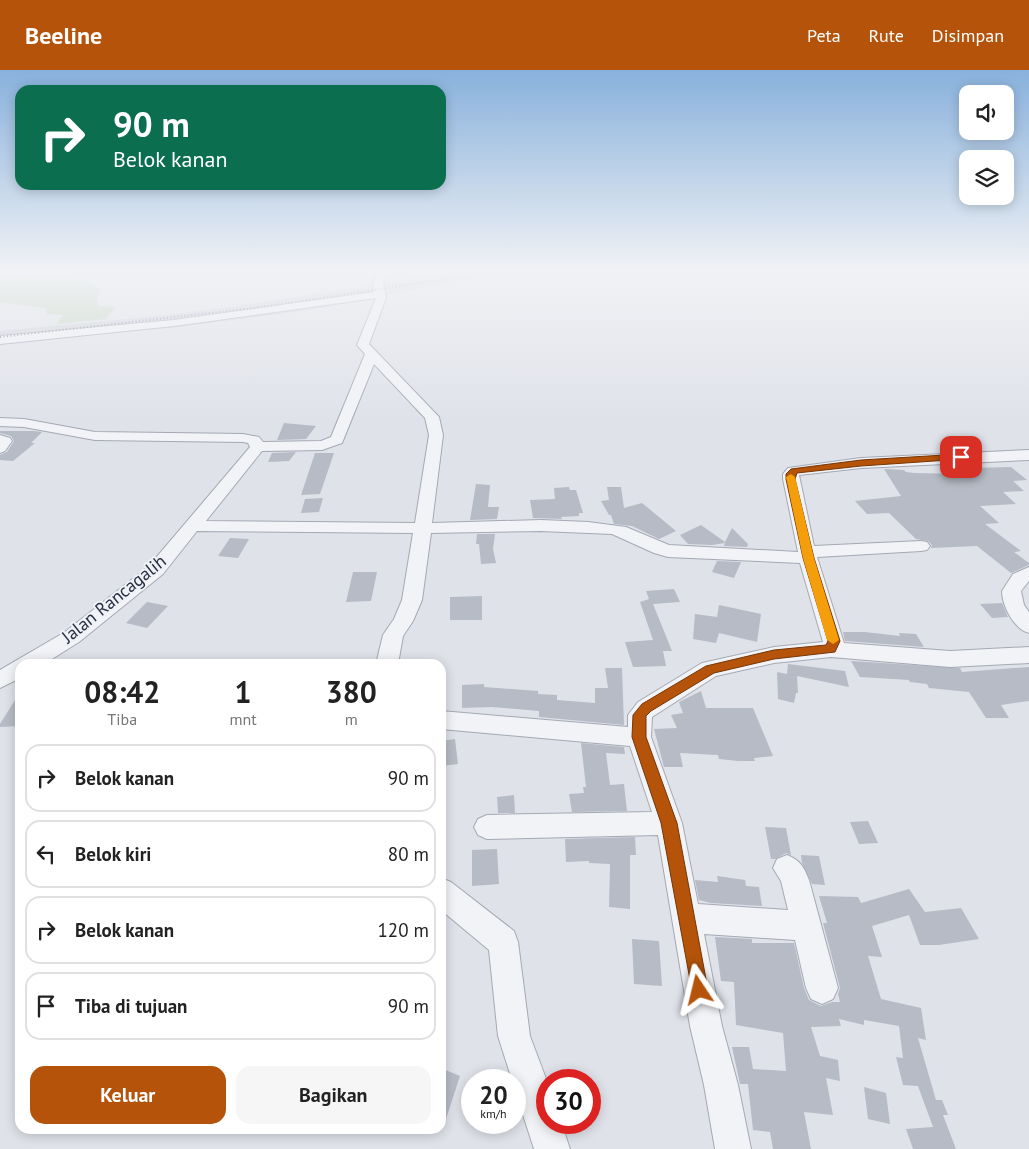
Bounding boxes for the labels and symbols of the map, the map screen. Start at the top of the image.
pin [940,436,982,478]
street label: Jalan Rancagalih [56,549,171,648]
position arrow [672,963,724,1015]
speed limit sign: 30 [536,1069,601,1134]

